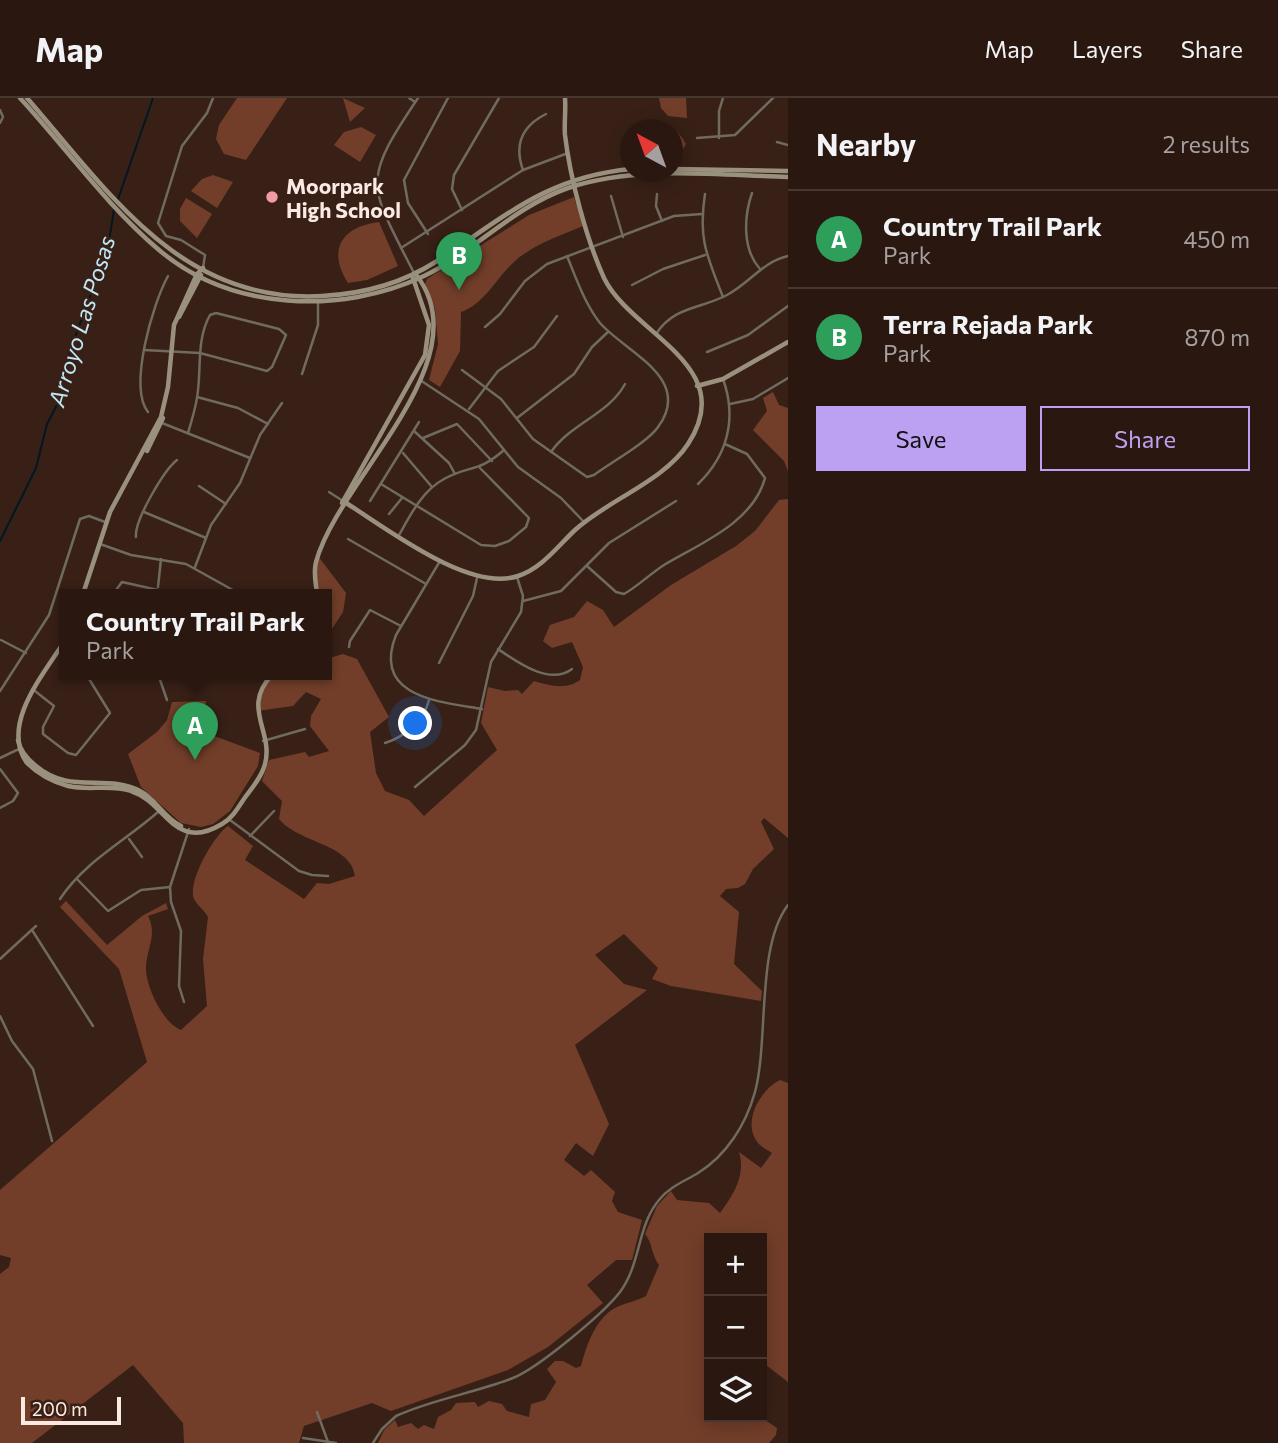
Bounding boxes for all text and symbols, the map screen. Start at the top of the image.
text: Map [35,28,103,69]
text: Map [985,34,1034,63]
text: Layers [1072,34,1143,63]
text: Share [1181,34,1243,63]
north arrow [620,119,683,182]
text: Nearby [816,125,916,162]
text: 2 results [1163,130,1250,158]
place label: Moorpark High School [286,173,401,222]
marker: Moorpark High School [264,189,280,205]
text: Country Trail Park [883,210,1102,241]
text: A [831,225,847,253]
text: 450 m [1184,225,1250,253]
water label: Arroyo Las Posas [41,232,120,411]
pin: B [436,232,482,290]
text: Park [883,241,931,269]
text: Terra Rejada Park [883,308,1093,339]
text: B [831,323,847,351]
text: 870 m [1185,323,1250,351]
text: Park [883,339,931,367]
button: Save [816,406,1026,471]
button: Share [1040,406,1250,471]
popup [59,589,332,680]
text: Country Trail Park [86,605,305,636]
text: Park [86,636,134,664]
pin: A [172,702,218,760]
your location [398,706,432,740]
map controls [704,1233,767,1422]
button: + [704,1233,767,1296]
button: − [704,1296,767,1359]
button: layers [704,1359,767,1422]
scale bar [21,1394,121,1426]
text: 200 m [32,1397,88,1420]

